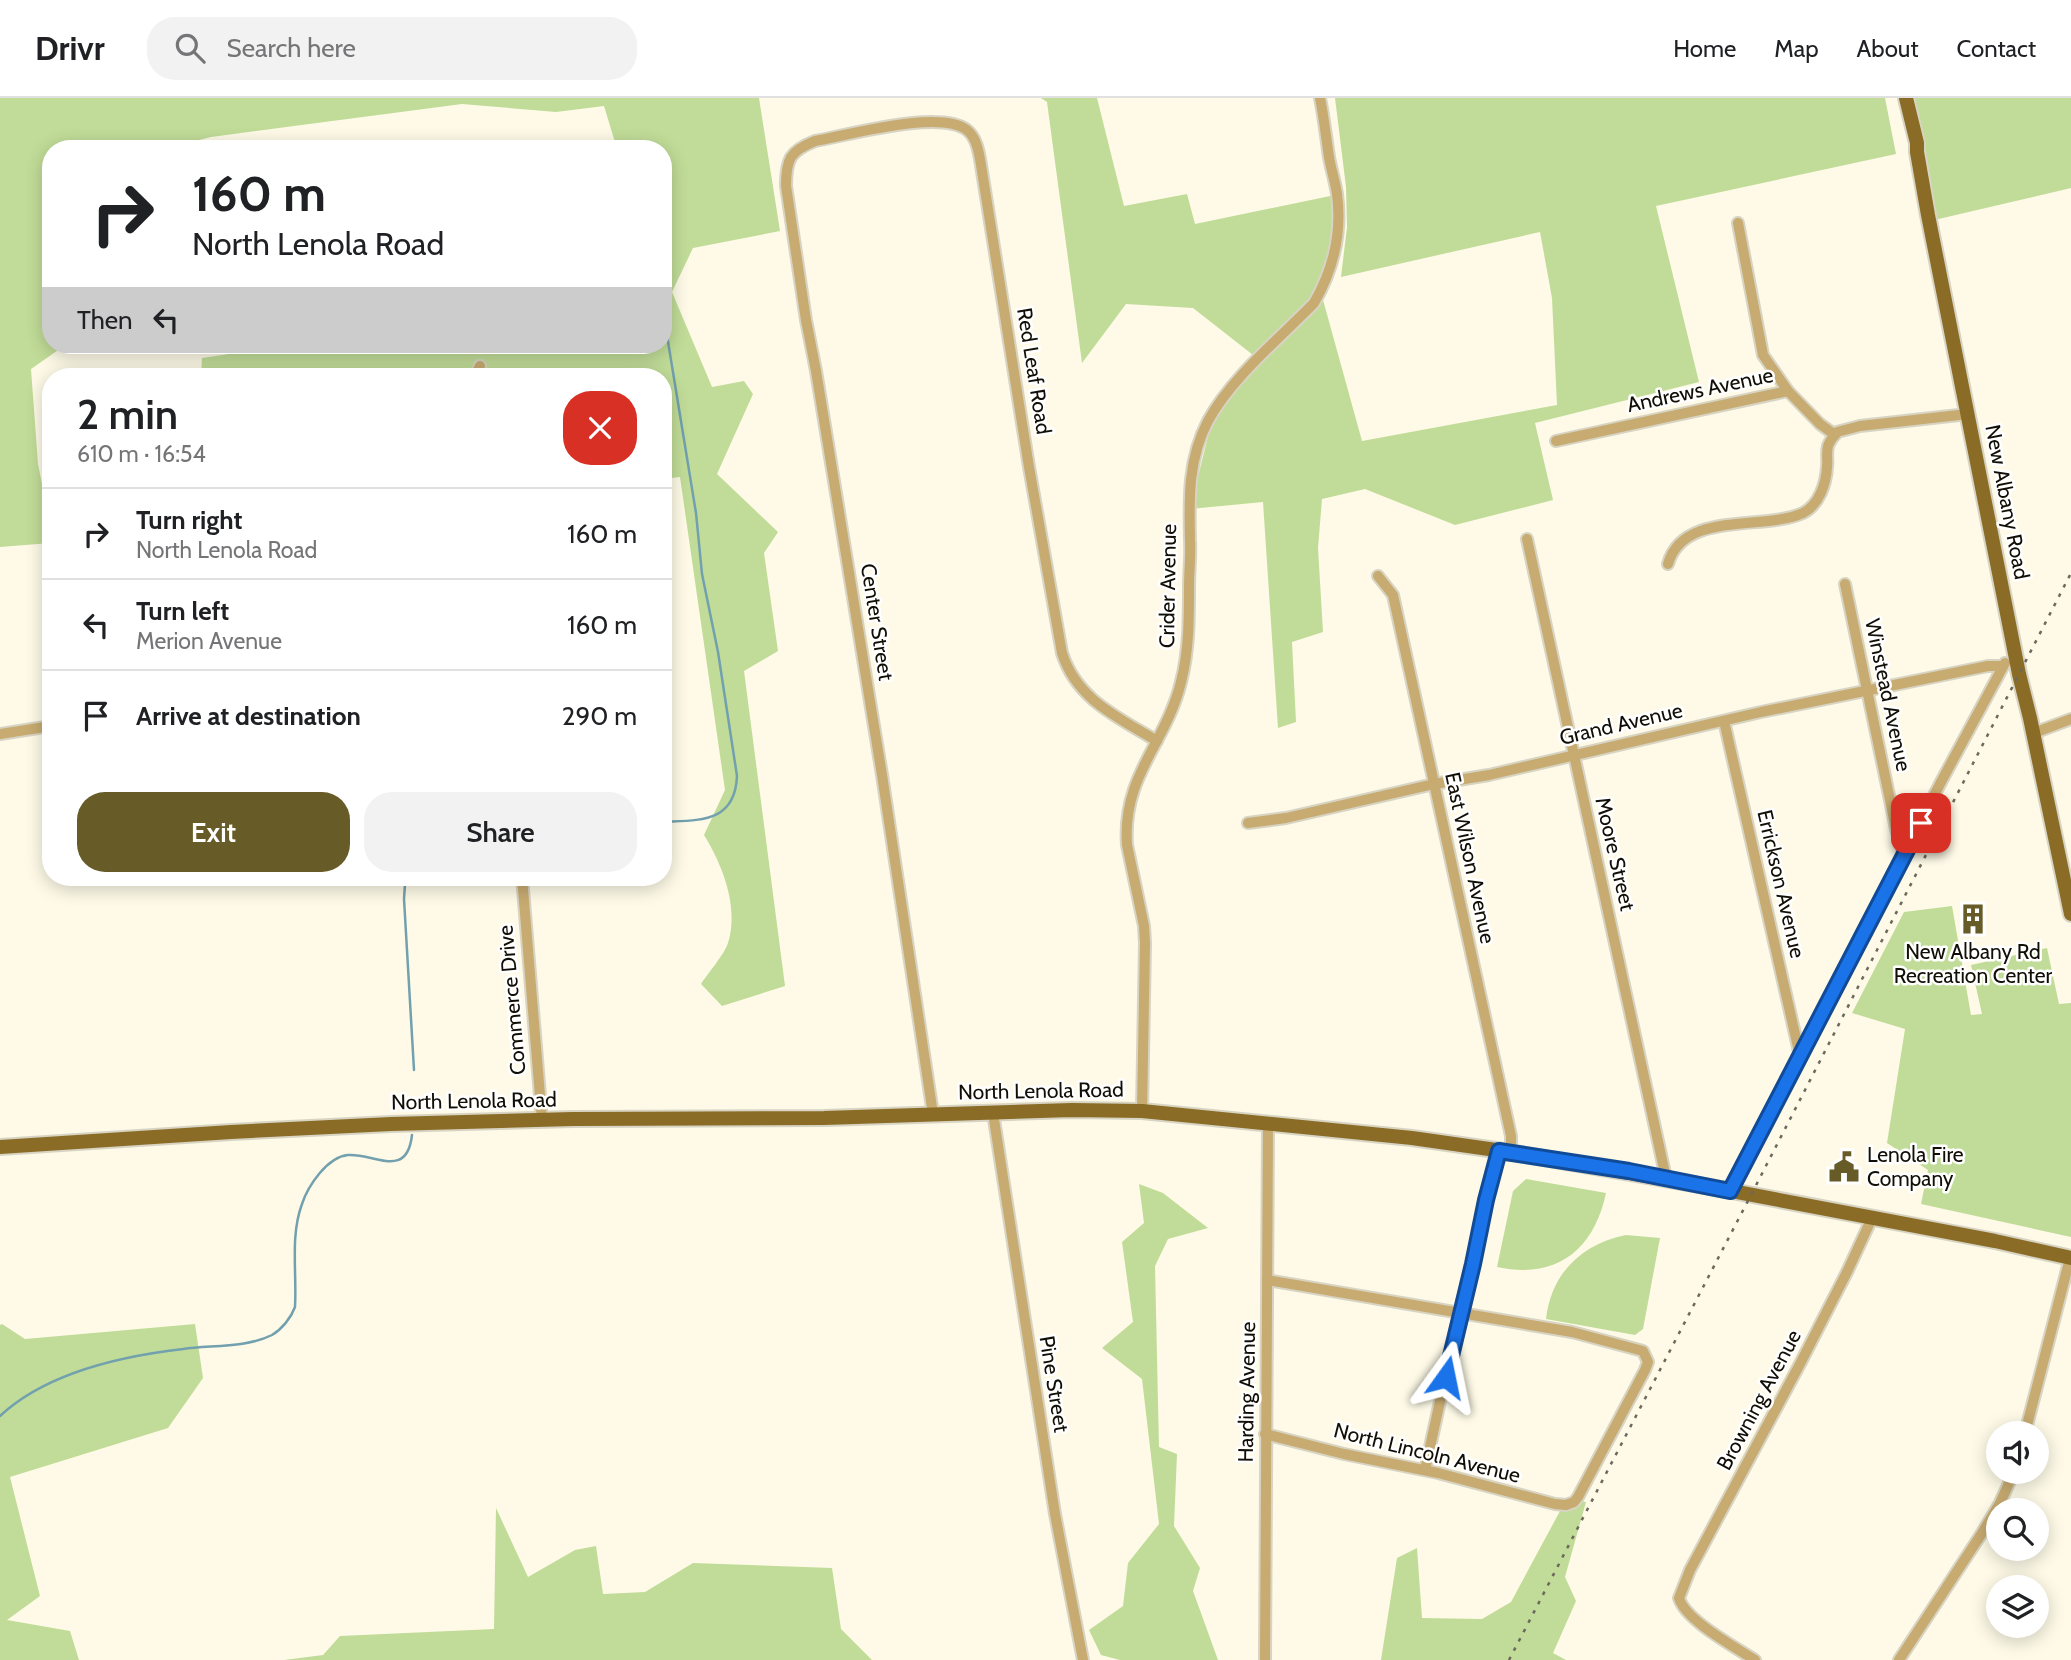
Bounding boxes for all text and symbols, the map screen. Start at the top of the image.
search box [147,17,637,80]
text: Drivr [35,28,105,68]
icon: search [171,29,209,67]
text: Search here [227,32,356,64]
text: Home [1673,34,1736,63]
text: Map [1774,34,1819,63]
text: About [1857,34,1919,63]
text: Contact [1957,34,2036,63]
text: 160 m [192,164,326,223]
icon: right [77,168,168,259]
text: North Lenola Road [192,224,444,263]
icon: left [147,301,185,339]
text: Then [77,304,133,336]
street label: Red Leaf Road [1012,306,1057,436]
street label: Andrews Avenue [1625,362,1775,417]
text: 2 min [77,388,178,440]
button: close [563,391,637,465]
street label: New Albany Road [1980,422,2035,581]
text: 610 m · 16:54 [77,440,206,468]
text: Turn right [136,504,242,536]
icon: right [77,515,115,553]
text: 160 m [567,518,637,550]
street label: Crider Avenue [1154,523,1181,648]
text: North Lenola Road [136,536,317,564]
street label: Center Street [856,562,899,682]
text: Turn left [136,595,229,627]
icon: left [77,606,115,644]
text: 160 m [567,609,637,641]
street label: Winstead Avenue [1860,616,1917,774]
text: Merion Avenue [136,627,282,655]
icon: arrive [77,697,115,735]
street label: Grand Avenue [1557,697,1685,750]
text: Arrive at destination [136,700,361,732]
text: 290 m [562,700,637,732]
street label: East Wilson Avenue [1440,770,1501,946]
button: Exit [77,792,350,872]
button: Share [364,792,637,872]
pin [1891,793,1951,853]
street label: Moore Street [1590,795,1641,913]
icon: arrive [1902,804,1940,842]
street label: Errickson Avenue [1752,807,1811,961]
building icon: New Albany Rd Recreation Center [1956,902,1990,936]
street label: Commerce Drive [492,924,530,1076]
place label: New Albany Rd Recreation Center [1894,939,2053,988]
street label: North Lenola Road [958,1077,1124,1104]
street label: North Lenola Road [391,1087,557,1114]
place label: Lenola Fire Company [1867,1142,1964,1191]
public building icon: Lenola Fire Company [1827,1150,1861,1184]
street label: Harding Avenue [1233,1321,1260,1463]
street label: Browning Avenue [1711,1325,1806,1474]
street label: Pine Street [1035,1334,1074,1434]
position arrow [1409,1340,1483,1414]
street label: North Lincoln Avenue [1331,1417,1523,1488]
map controls [1986,1421,2049,1638]
button: sound [1986,1421,2049,1484]
button: search [1986,1498,2049,1561]
button: layers [1986,1575,2049,1638]

